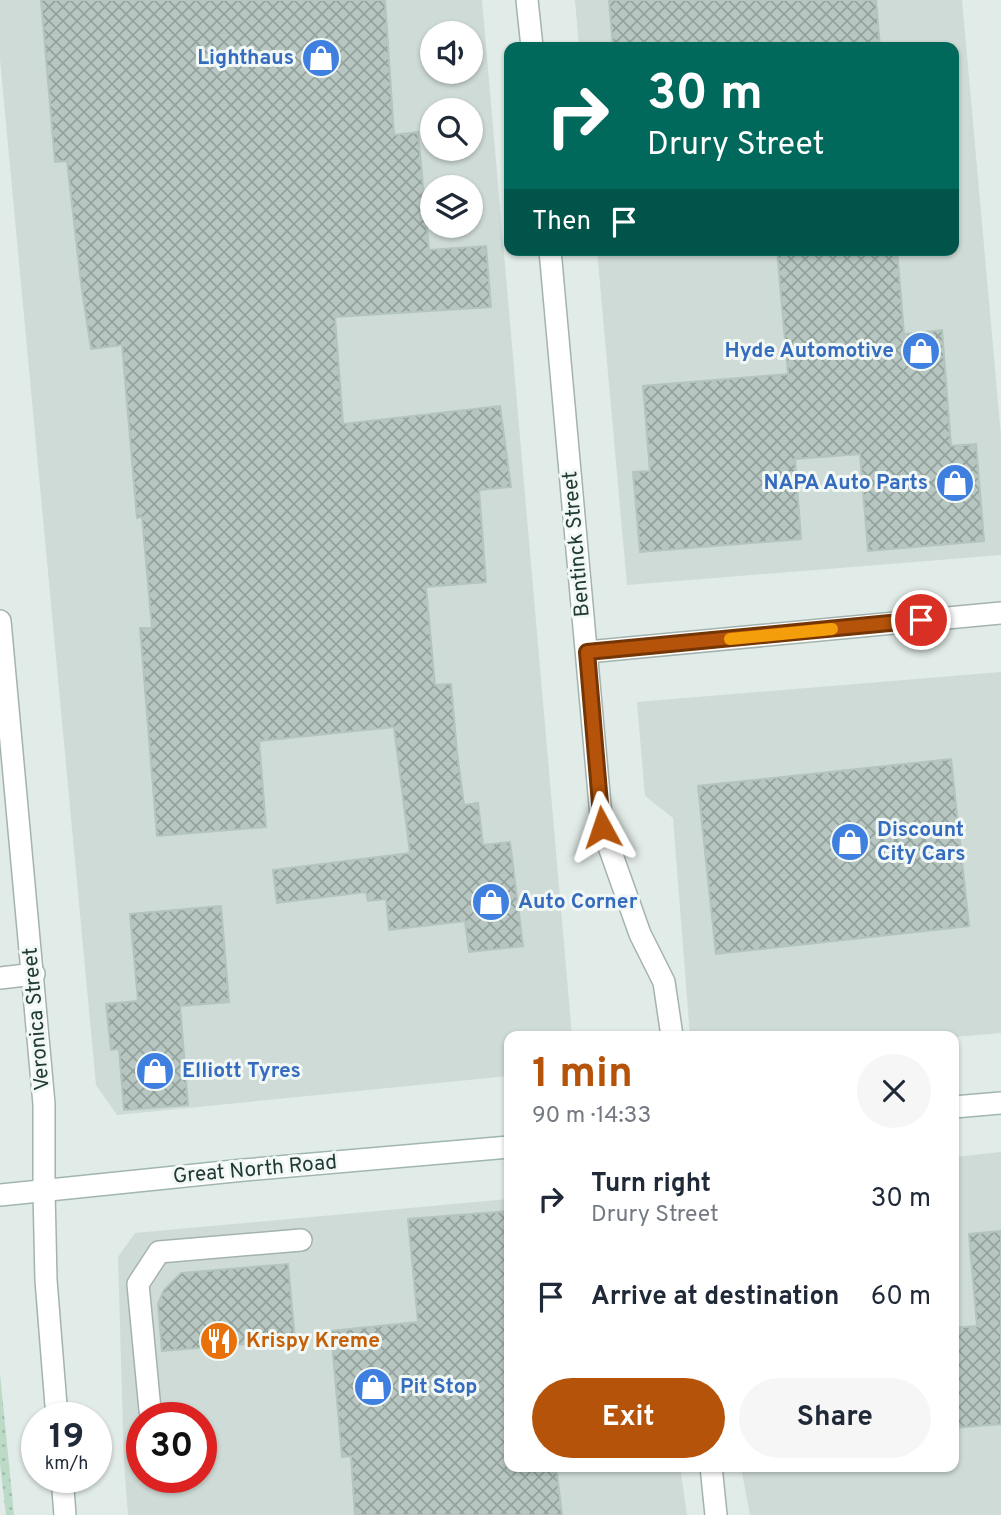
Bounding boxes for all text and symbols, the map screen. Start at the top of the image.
map controls [420,21,483,238]
button: sound [420,21,483,84]
shop icon: Lighthaus [300,37,342,79]
place label: Lighthaus [197,45,294,72]
text: 30 m [647,65,763,127]
icon: right [532,70,623,161]
button: search [420,98,483,161]
text: Drury Street [647,126,825,166]
button: layers [420,175,483,238]
icon: arrive [605,203,643,241]
text: Then [532,206,591,239]
shop icon: Hyde Automotive [900,330,942,372]
place label: Hyde Automotive [725,338,894,365]
shop icon: NAPA Auto Parts [934,462,976,504]
street label: Bentinck Street [557,470,597,618]
place label: NAPA Auto Parts [764,470,928,497]
pin [891,590,951,650]
icon: arrive [902,601,940,639]
position arrow [565,790,639,864]
place label: Discount City Cars [877,817,966,868]
shop icon: Discount City Cars [829,821,871,863]
shop icon: Auto Corner [470,881,512,923]
place label: Auto Corner [518,889,638,916]
street label: Veronica Street [17,946,57,1092]
text: 1 min [532,1049,633,1102]
shop icon: Elliott Tyres [134,1050,176,1092]
button: close [857,1054,931,1128]
place label: Elliott Tyres [182,1058,301,1085]
text: 90 m · 14:33 [532,1102,651,1131]
street label: Great North Road [172,1149,338,1191]
text: Turn right [591,1168,711,1201]
icon: right [532,1180,570,1218]
text: 30 m [871,1183,931,1216]
text: Drury Street [591,1201,719,1230]
icon: arrive [532,1278,570,1316]
text: Arrive at destination [591,1281,839,1314]
text: 60 m [871,1281,931,1314]
restaurant icon: Krispy Kreme [198,1320,240,1362]
place label: Krispy Kreme [246,1328,380,1355]
shop icon: Pit Stop [352,1366,394,1408]
place label: Pit Stop [400,1374,478,1401]
button: Exit [532,1378,725,1458]
button: Share [739,1378,931,1458]
speed limit sign: 30 [126,1402,217,1493]
text: 19 [49,1416,84,1460]
text: km/h [45,1453,88,1476]

